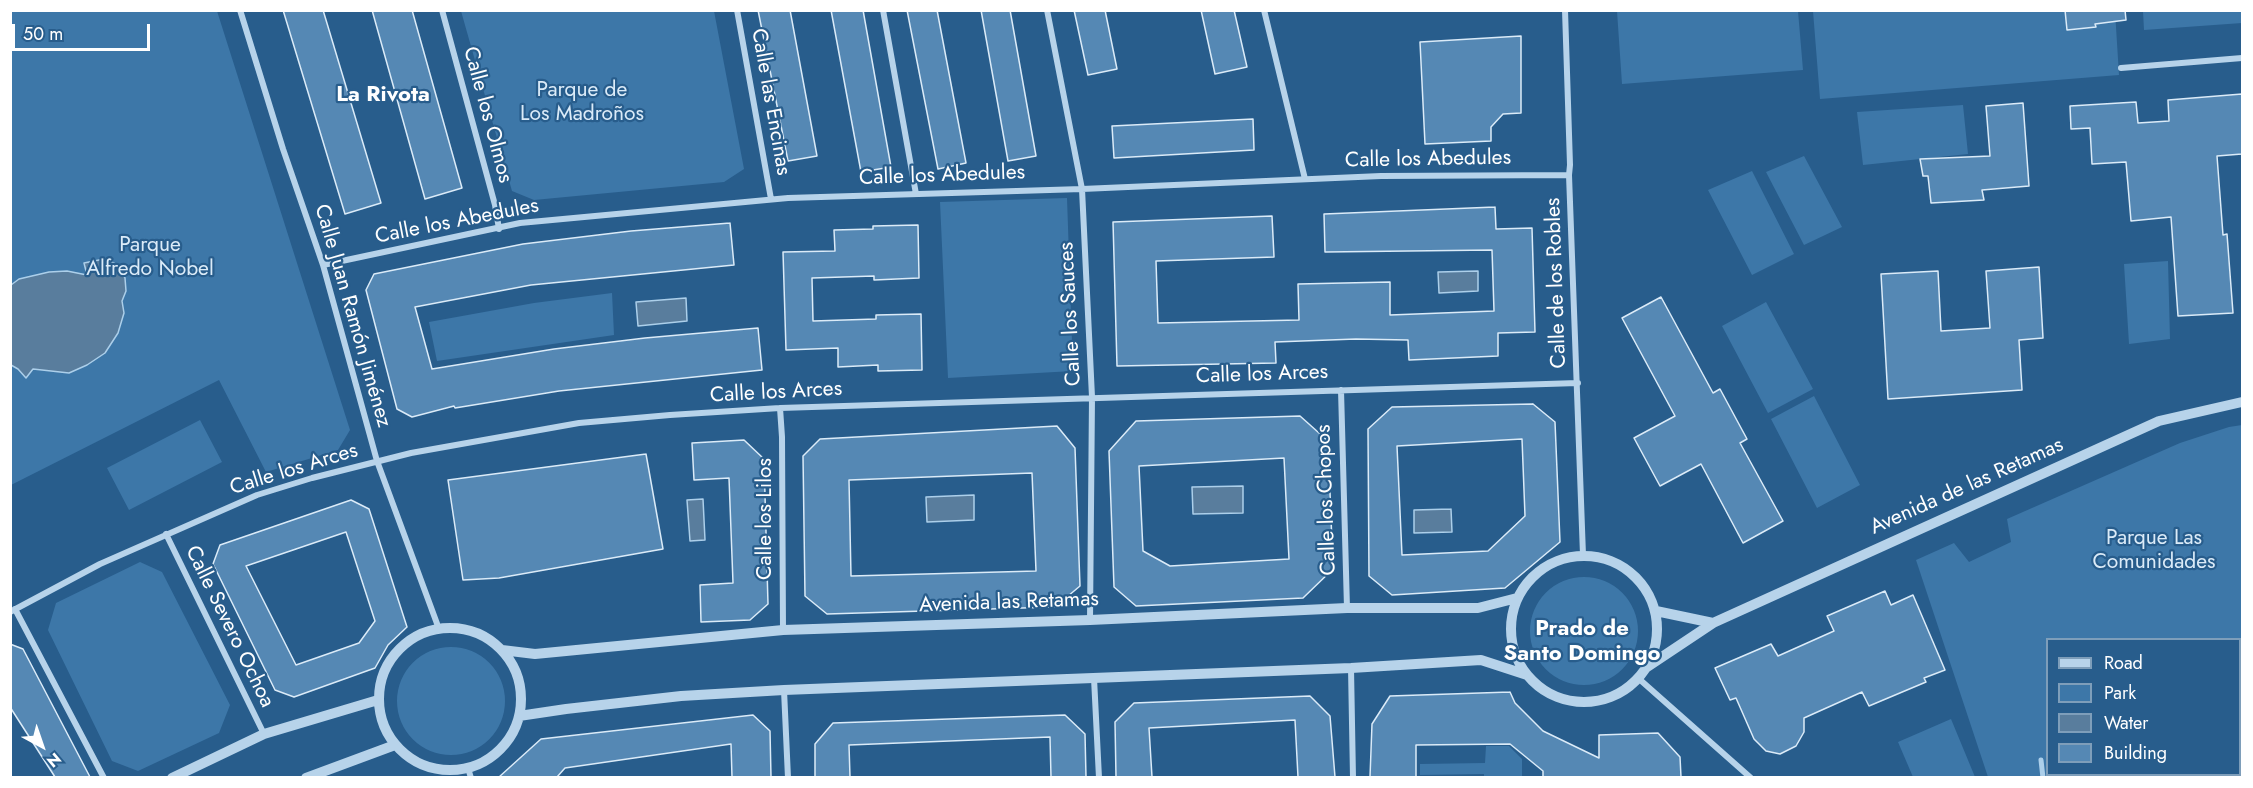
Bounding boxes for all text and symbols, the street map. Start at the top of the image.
scale bar [15,12,153,50]
text: 50 m [23,21,63,47]
street label: Calle las Encinas [745,27,795,177]
street label: Calle los Olmos [457,44,517,186]
park label: Parque de Los Madroños [520,78,644,128]
district label: La Rivota [336,83,430,109]
street label: Calle los Abedules [1345,146,1511,174]
street label: Calle los Abedules [859,161,1025,191]
street label: Calle los Abedules [373,194,541,250]
street label: Calle de los Robles [1541,197,1573,369]
street label: Calle Juan Ramón Jiménez [308,202,396,430]
park label: Parque Alfredo Nobel [86,233,214,283]
street label: Calle los Sauces [1055,241,1087,387]
street label: Calle los Arces [1195,360,1329,390]
street label: Calle los Arces [709,377,843,409]
street label: Calle los Chopos [1312,424,1342,576]
street label: Avenida de las Retamas [1866,433,2068,541]
street label: Calle los Arces [227,439,361,501]
street label: Calle los Lilos [753,458,779,580]
park label: Parque Las Comunidades [2092,526,2216,576]
street label: Calle Severo Ochoa [179,542,279,712]
street label: Avenida las Retamas [919,587,1099,619]
district label: Prado de Santo Domingo [1503,617,1661,668]
legend [2046,638,2241,776]
text: Road [2104,650,2143,676]
text: Park [2104,680,2136,706]
text: Water [2104,710,2148,736]
north arrow [12,716,72,776]
text: Building [2104,740,2167,766]
text: N [42,747,66,773]

